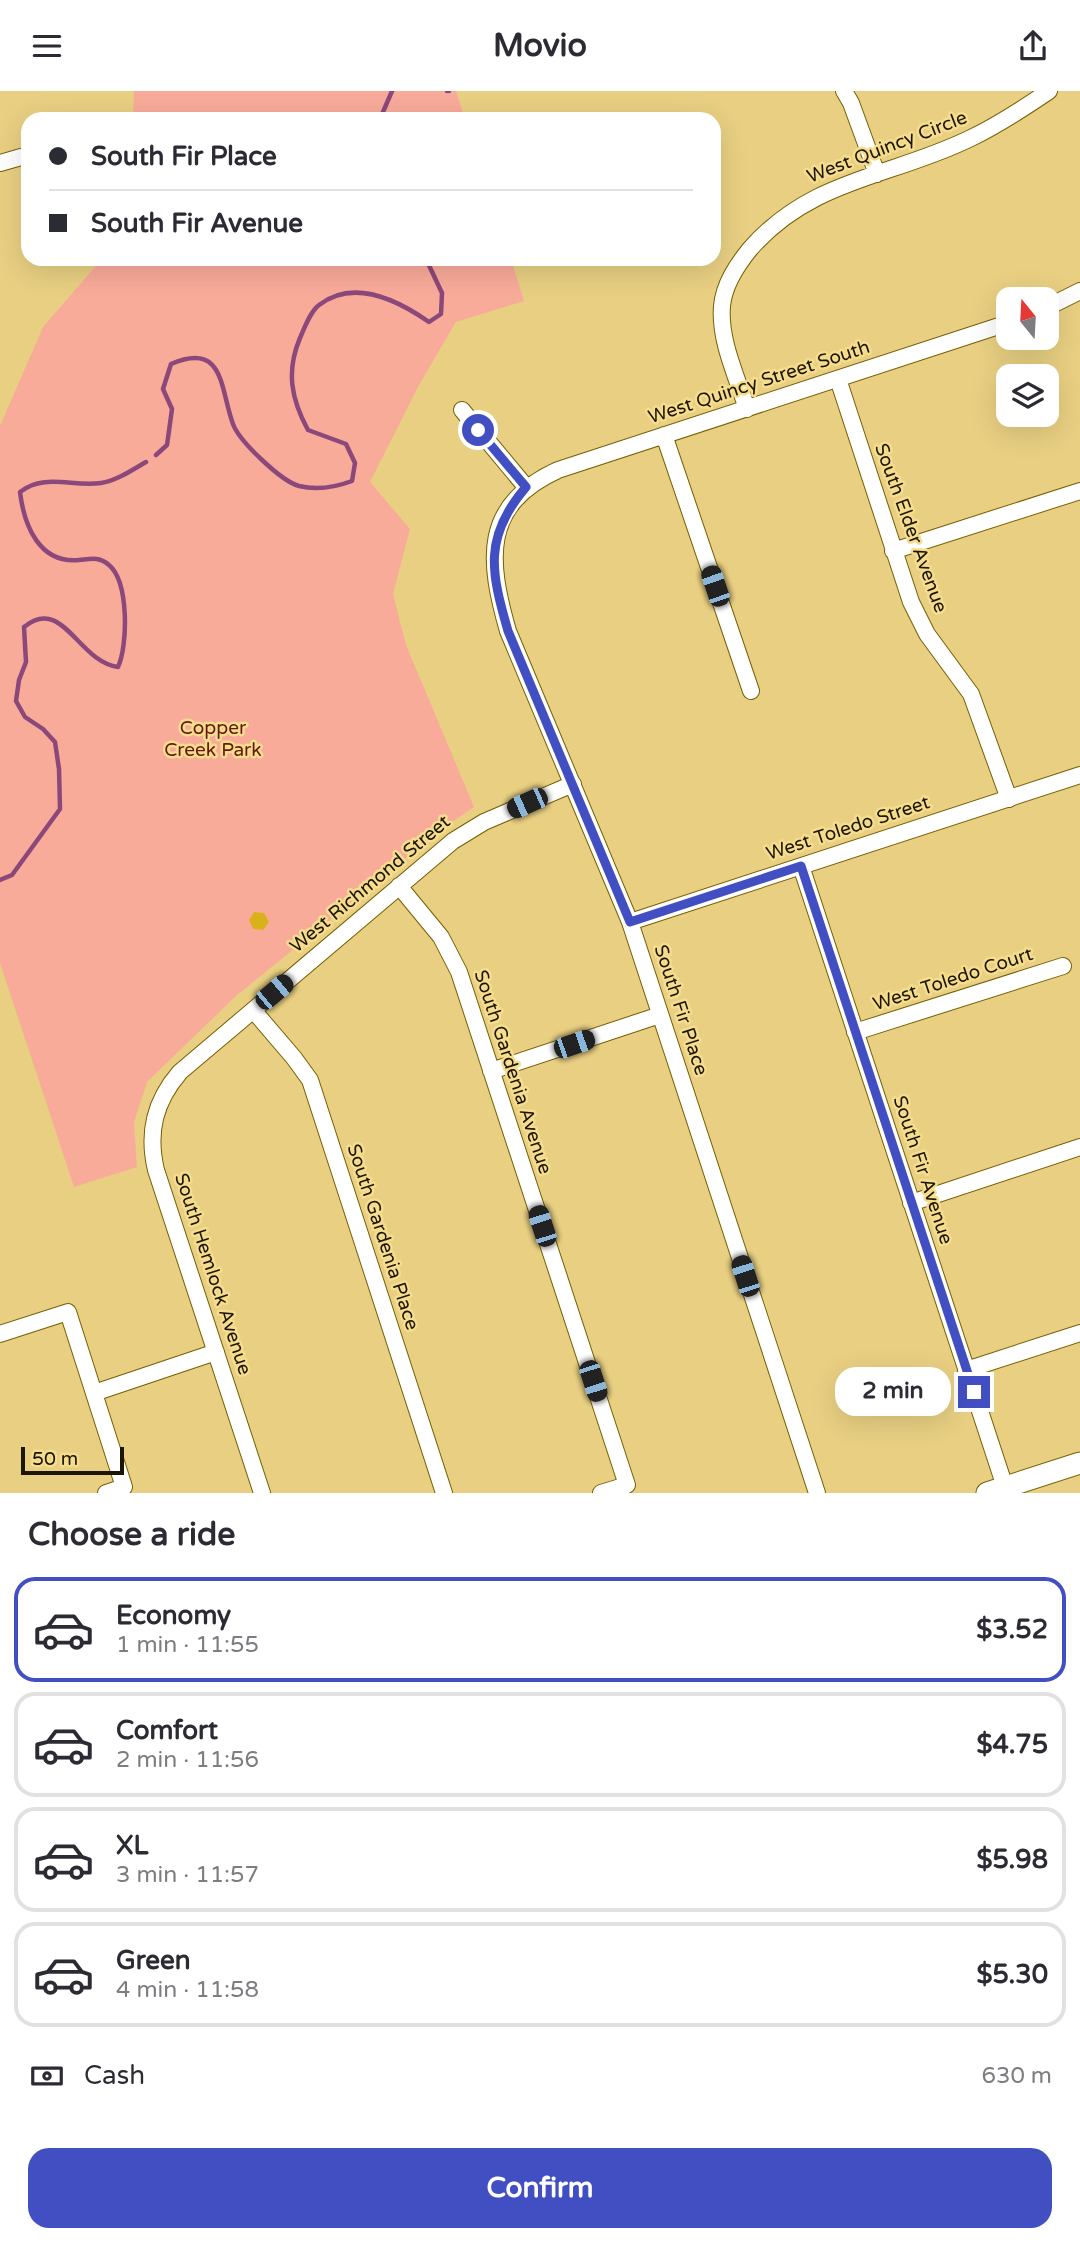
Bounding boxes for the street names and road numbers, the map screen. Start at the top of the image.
street label: West Quincy Circle [804,106,970,188]
street label: West Quincy Street South [645,336,873,428]
street label: South Elder Avenue [870,440,952,616]
street label: West Toledo Street [764,791,932,865]
street label: West Richmond Street [286,811,454,957]
street label: South Fir Place [650,942,712,1078]
street label: West Toledo Court [870,943,1036,1015]
street label: South Gardenia Avenue [470,967,556,1177]
street label: South Fir Avenue [889,1093,957,1247]
street label: South Gardenia Place [343,1141,423,1333]
street label: South Hemlock Avenue [170,1170,256,1378]

